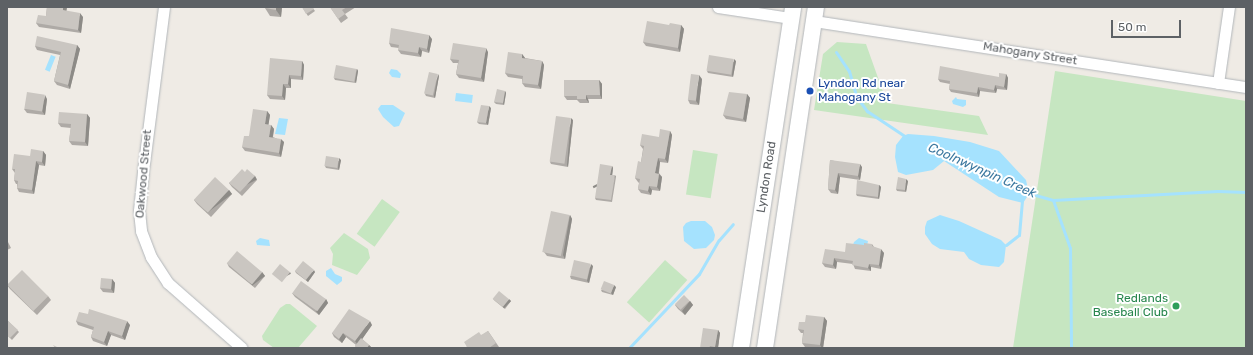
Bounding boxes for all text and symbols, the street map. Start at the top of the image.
scale bar [1113,12,1183,38]
text: 50 m [1118,20,1146,34]
street label: Mahogany Street [982,39,1078,69]
place label: Lyndon Rd near Mahogany St [818,77,905,105]
marker: Lyndon Rd near Mahogany St [805,86,815,96]
street label: Oakwood Street [133,129,155,219]
street label: Lyndon Road [754,140,780,214]
water label: Coolnwynpin Creek [926,140,1038,202]
place label: Redlands Baseball Club [1093,292,1168,320]
marker: Redlands Baseball Club [1171,301,1181,311]

